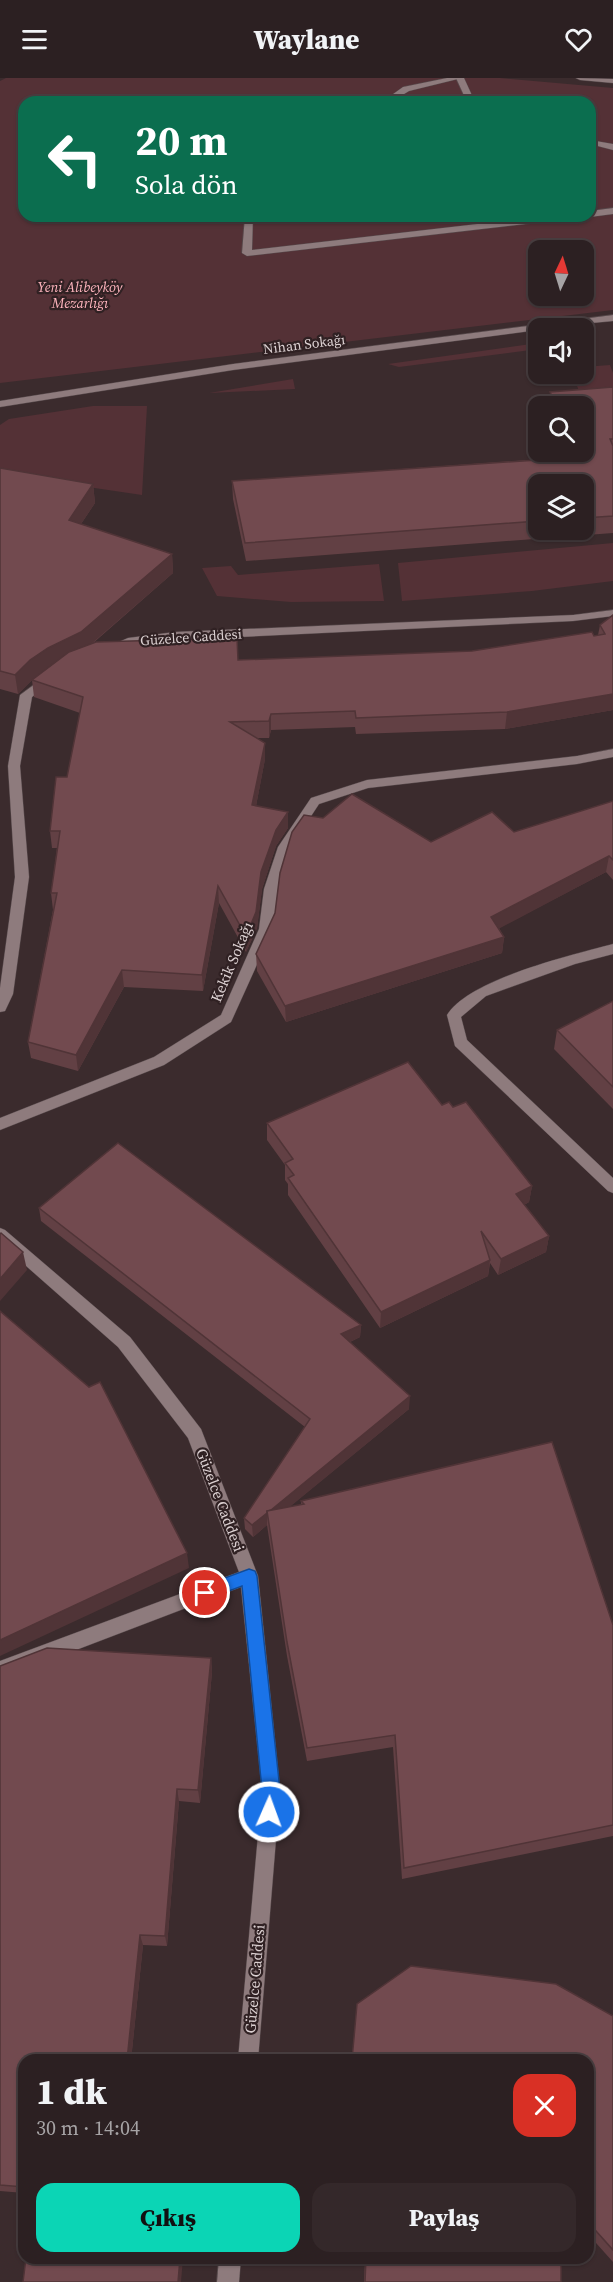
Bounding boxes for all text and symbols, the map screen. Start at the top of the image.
text: Waylane [254,21,359,58]
icon: menu [18,23,51,56]
icon: heart [562,23,595,56]
text: 20 m [135,111,228,169]
icon: left [36,120,114,198]
text: Sola dön [135,166,238,203]
north arrow [528,240,594,306]
map controls [528,240,594,540]
park label: Yeni Alibeyköy Mezarlığı [38,277,123,313]
button: sound [528,318,594,384]
street label: Nihan Sokağı [262,329,346,359]
button: search [528,396,594,462]
button: layers [528,474,594,540]
street label: Güzelce Caddesi [140,623,242,651]
street label: Kekik Sokağı [205,918,258,1005]
street label: Güzelce Caddesi [191,1445,250,1554]
pin [179,1567,230,1618]
icon: arrive [188,1576,221,1609]
position arrow [237,1780,301,1844]
street label: Güzelce Caddesi [239,1924,270,2034]
text: 1 dk [36,2067,107,2116]
button: close [513,2074,576,2137]
text: 30 m · 14:04 [36,2114,140,2142]
button: Çıkış [36,2183,300,2252]
button: Paylaş [312,2183,576,2252]

